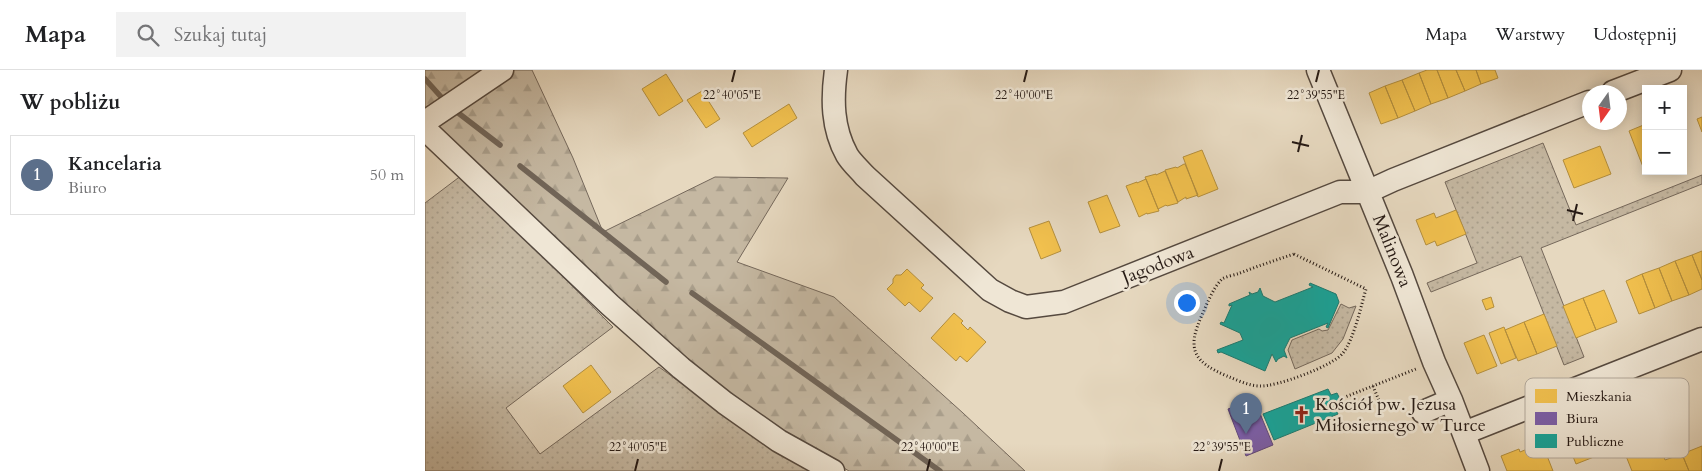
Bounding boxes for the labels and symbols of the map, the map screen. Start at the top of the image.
north arrow [1582,85,1627,130]
text: 22°40'05"E [703,87,761,103]
text: 22°40'00"E [995,87,1053,103]
text: 22°39'55"E [1287,87,1345,103]
street label: Malinowa [1366,211,1418,291]
street label: Jagodowa [1116,240,1198,291]
your location [1174,290,1200,316]
legend [1525,378,1689,458]
text: Mieszkania [1566,387,1632,406]
place label: Kościół pw. Jezusa Miłosiernego w Turce [1315,392,1486,438]
pin: 1 [1230,393,1262,434]
church icon: Kościół pw. Jezusa Miłosiernego w Turce [1291,404,1311,424]
text: Biura [1566,409,1598,428]
text: Publiczne [1566,432,1624,451]
text: 22°40'05"E [609,439,667,455]
text: 22°40'00"E [901,439,959,455]
text: 22°39'55"E [1193,439,1251,455]

